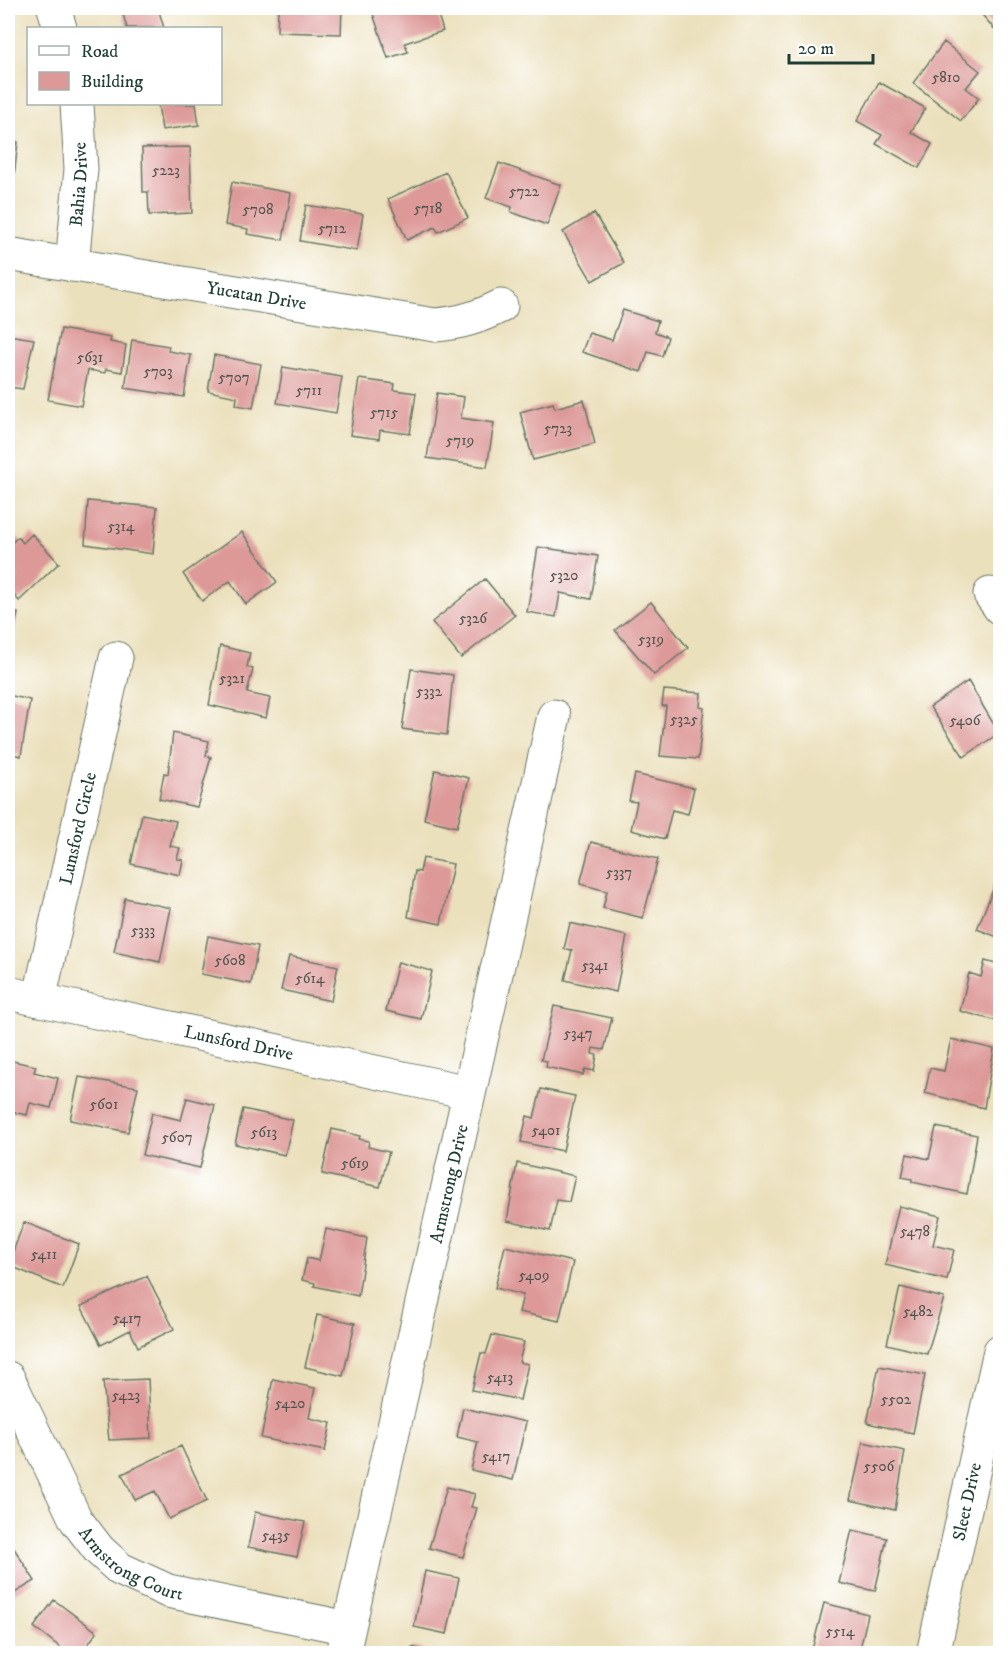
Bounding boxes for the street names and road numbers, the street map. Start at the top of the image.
street label: Bahia Drive [66,141,93,228]
street label: Yucatan Drive [205,277,308,315]
street label: Lunsford Circle [55,770,102,887]
street label: Lunsford Drive [182,1021,295,1066]
street label: Armstrong Drive [426,1122,474,1245]
street label: Sleet Drive [948,1461,987,1543]
street label: Armstrong Court [73,1523,185,1606]

